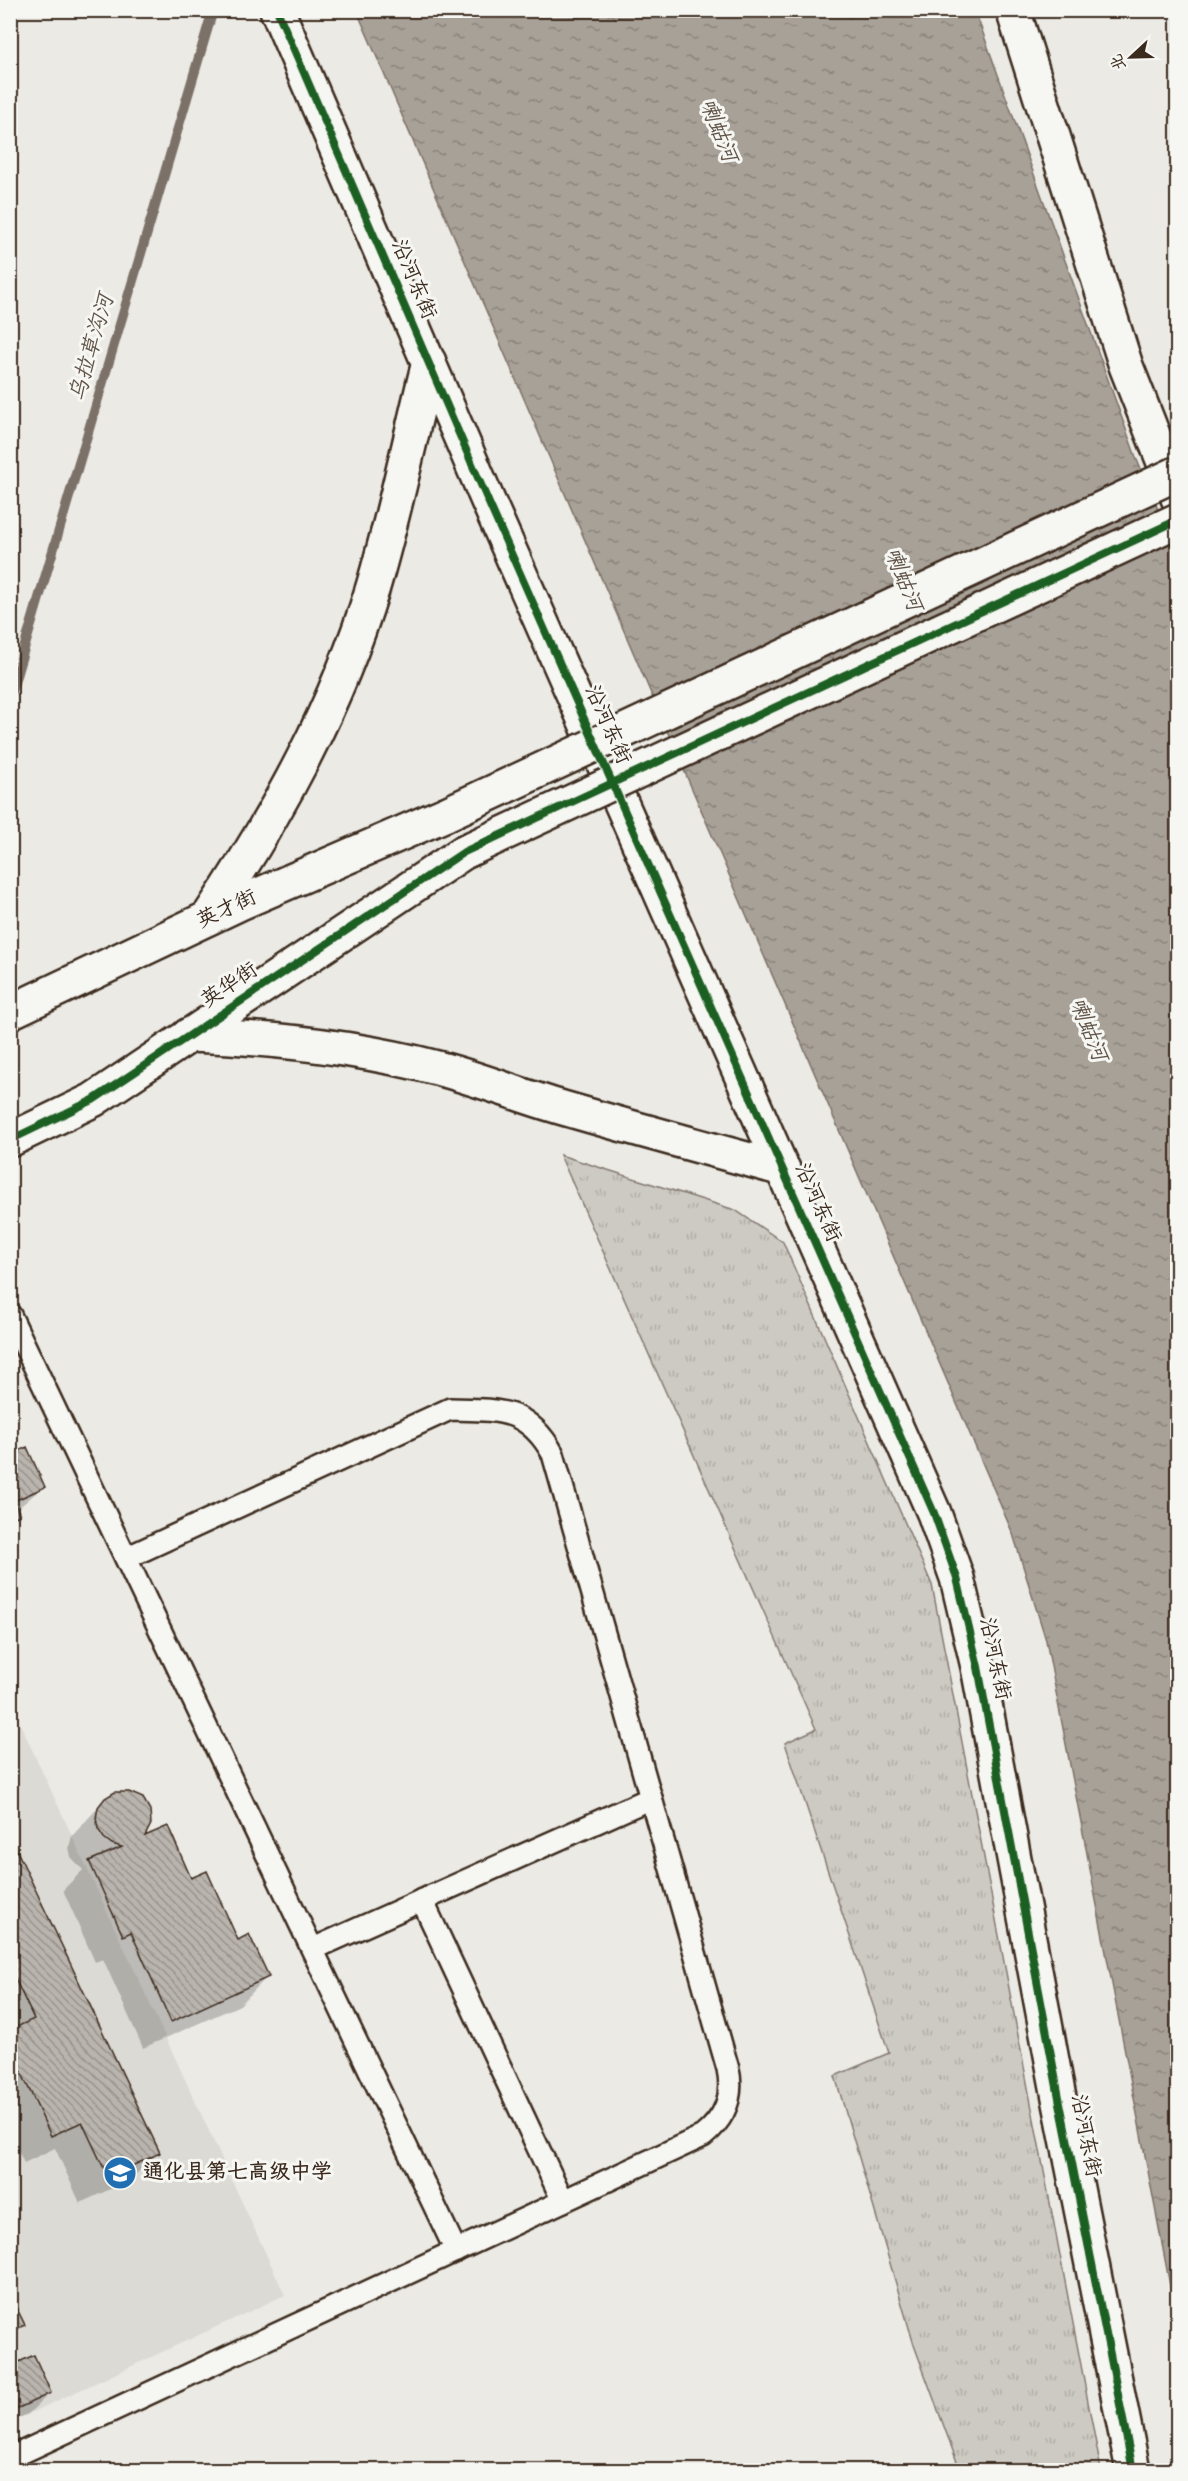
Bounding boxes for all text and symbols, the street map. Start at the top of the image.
north arrow [1101,27,1161,87]
text: 北 [1105,50,1133,74]
water label: 喇蛄河 [690,94,745,170]
street label: 沿河东街 [383,235,443,325]
water label: 乌拉草沟河 [62,288,124,405]
water label: 喇蛄河 [875,543,930,619]
street label: 沿河东街 [576,681,638,769]
street label: 英才街 [192,883,262,937]
street label: 英华街 [195,956,265,1016]
water label: 喇蛄河 [1060,993,1115,1069]
street label: 沿河东街 [786,1159,848,1247]
street label: 沿河东街 [971,1615,1017,1703]
street label: 沿河东街 [1062,2092,1108,2180]
school or university icon: 通化县第七高级中学 [102,2155,138,2191]
place label: 通化县第七高级中学 [143,2158,332,2188]

